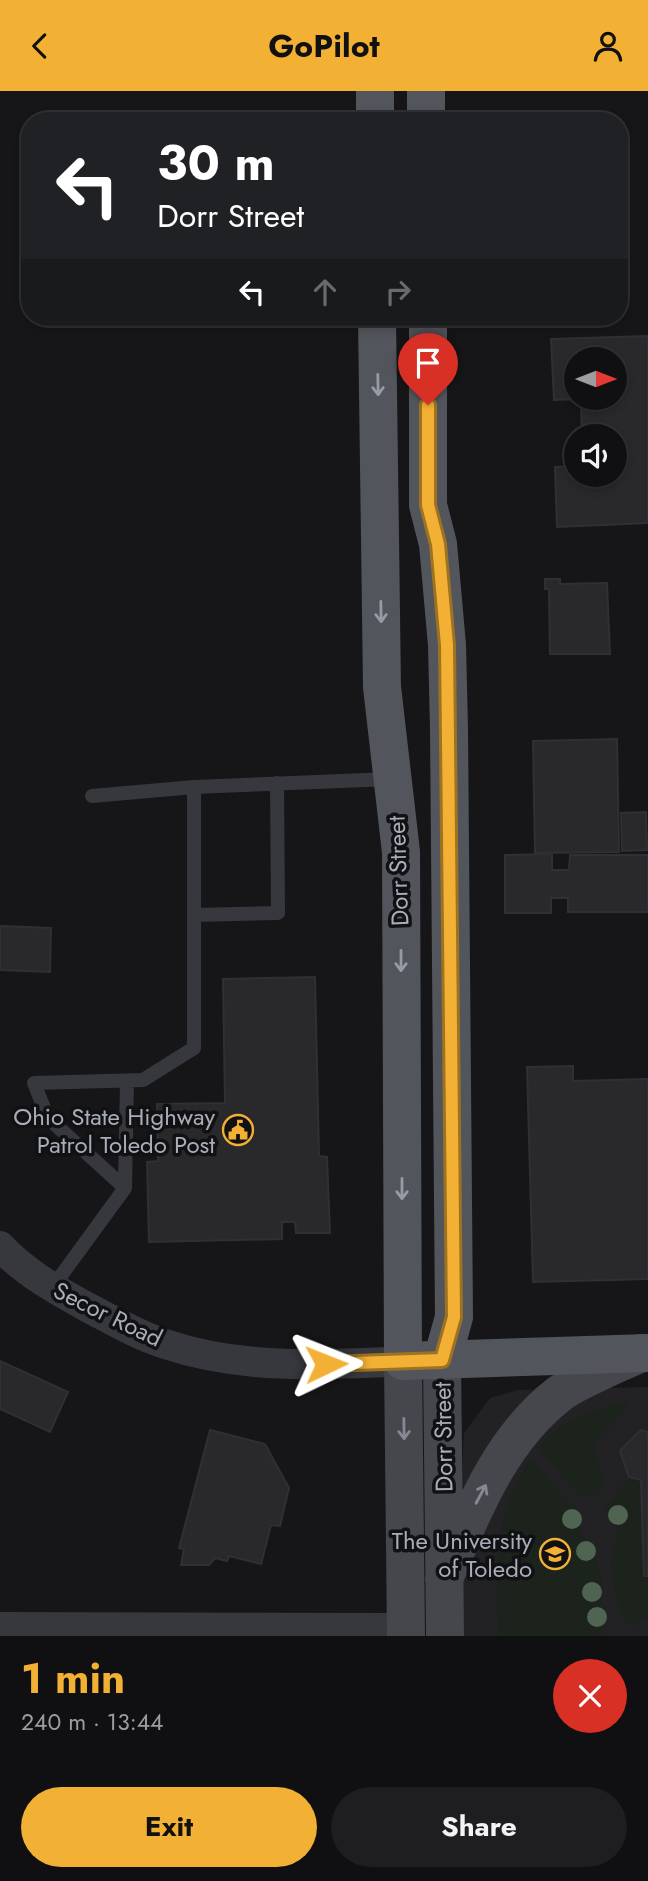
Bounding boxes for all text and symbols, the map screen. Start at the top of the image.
text: GoPilot [268,23,380,69]
icon: back [21,27,59,65]
icon: person [589,27,627,65]
text: 30 m [157,128,275,198]
icon: left [42,140,133,231]
text: Dorr Street [157,193,304,239]
icon: left [233,273,271,311]
icon: ahead [306,273,344,311]
icon: right [379,273,417,311]
pin [398,333,458,405]
icon: arrive [409,344,447,382]
north arrow [564,347,626,409]
map controls [564,347,627,487]
one-way arrow [371,373,385,396]
button: sound [564,424,627,487]
one-way arrow [374,601,388,624]
street label: Dorr Street [379,815,417,927]
one-way arrow [394,950,408,973]
place label: Ohio State Highway Patrol Toledo Post [13,1099,215,1162]
public building icon: Ohio State Highway Patrol Toledo Post [221,1113,255,1147]
one-way arrow [395,1177,409,1200]
street label: Secor Road [48,1273,168,1355]
position arrow [289,1327,363,1401]
street label: Dorr Street [425,1381,461,1492]
one-way arrow [397,1417,410,1440]
one-way arrow [474,1484,488,1505]
place label: The University of Toledo [392,1523,532,1586]
school or university icon: The University of Toledo [538,1537,572,1571]
text: 1 min [21,1648,125,1709]
button: close [553,1659,627,1733]
text: 240 m · 13:44 [21,1705,163,1739]
button: Exit [21,1787,317,1867]
button: Share [331,1787,627,1867]

